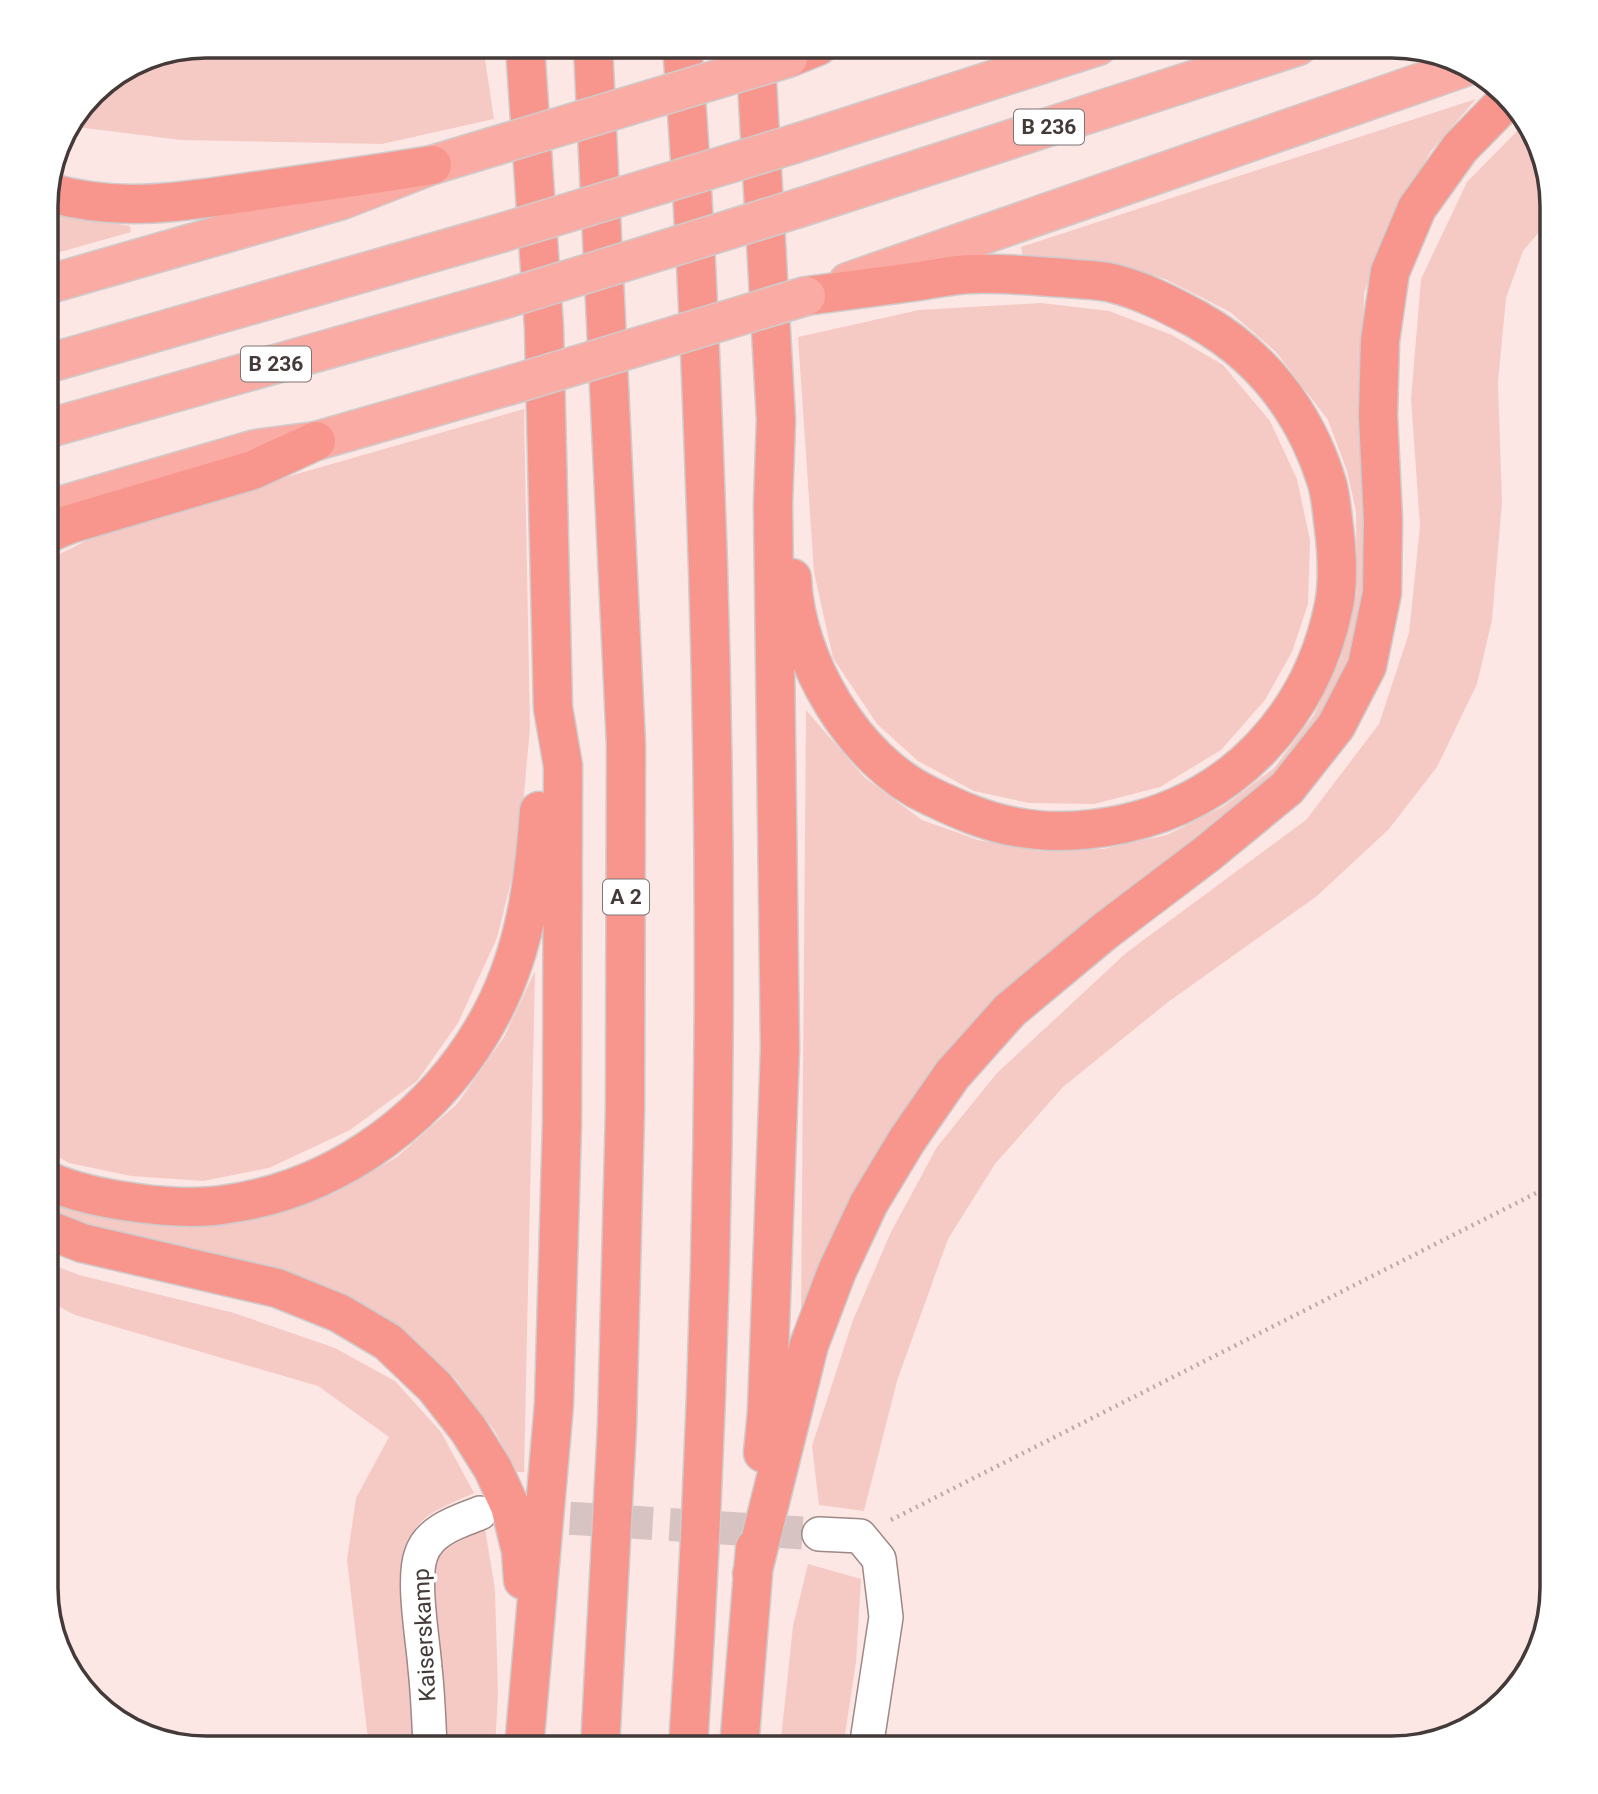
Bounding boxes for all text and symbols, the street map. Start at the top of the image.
road number: B 236 [1014,110,1084,144]
road number: B 236 [241,346,311,382]
road number: A 2 [603,880,649,914]
street label: Kaiserskamp [408,1568,441,1702]

